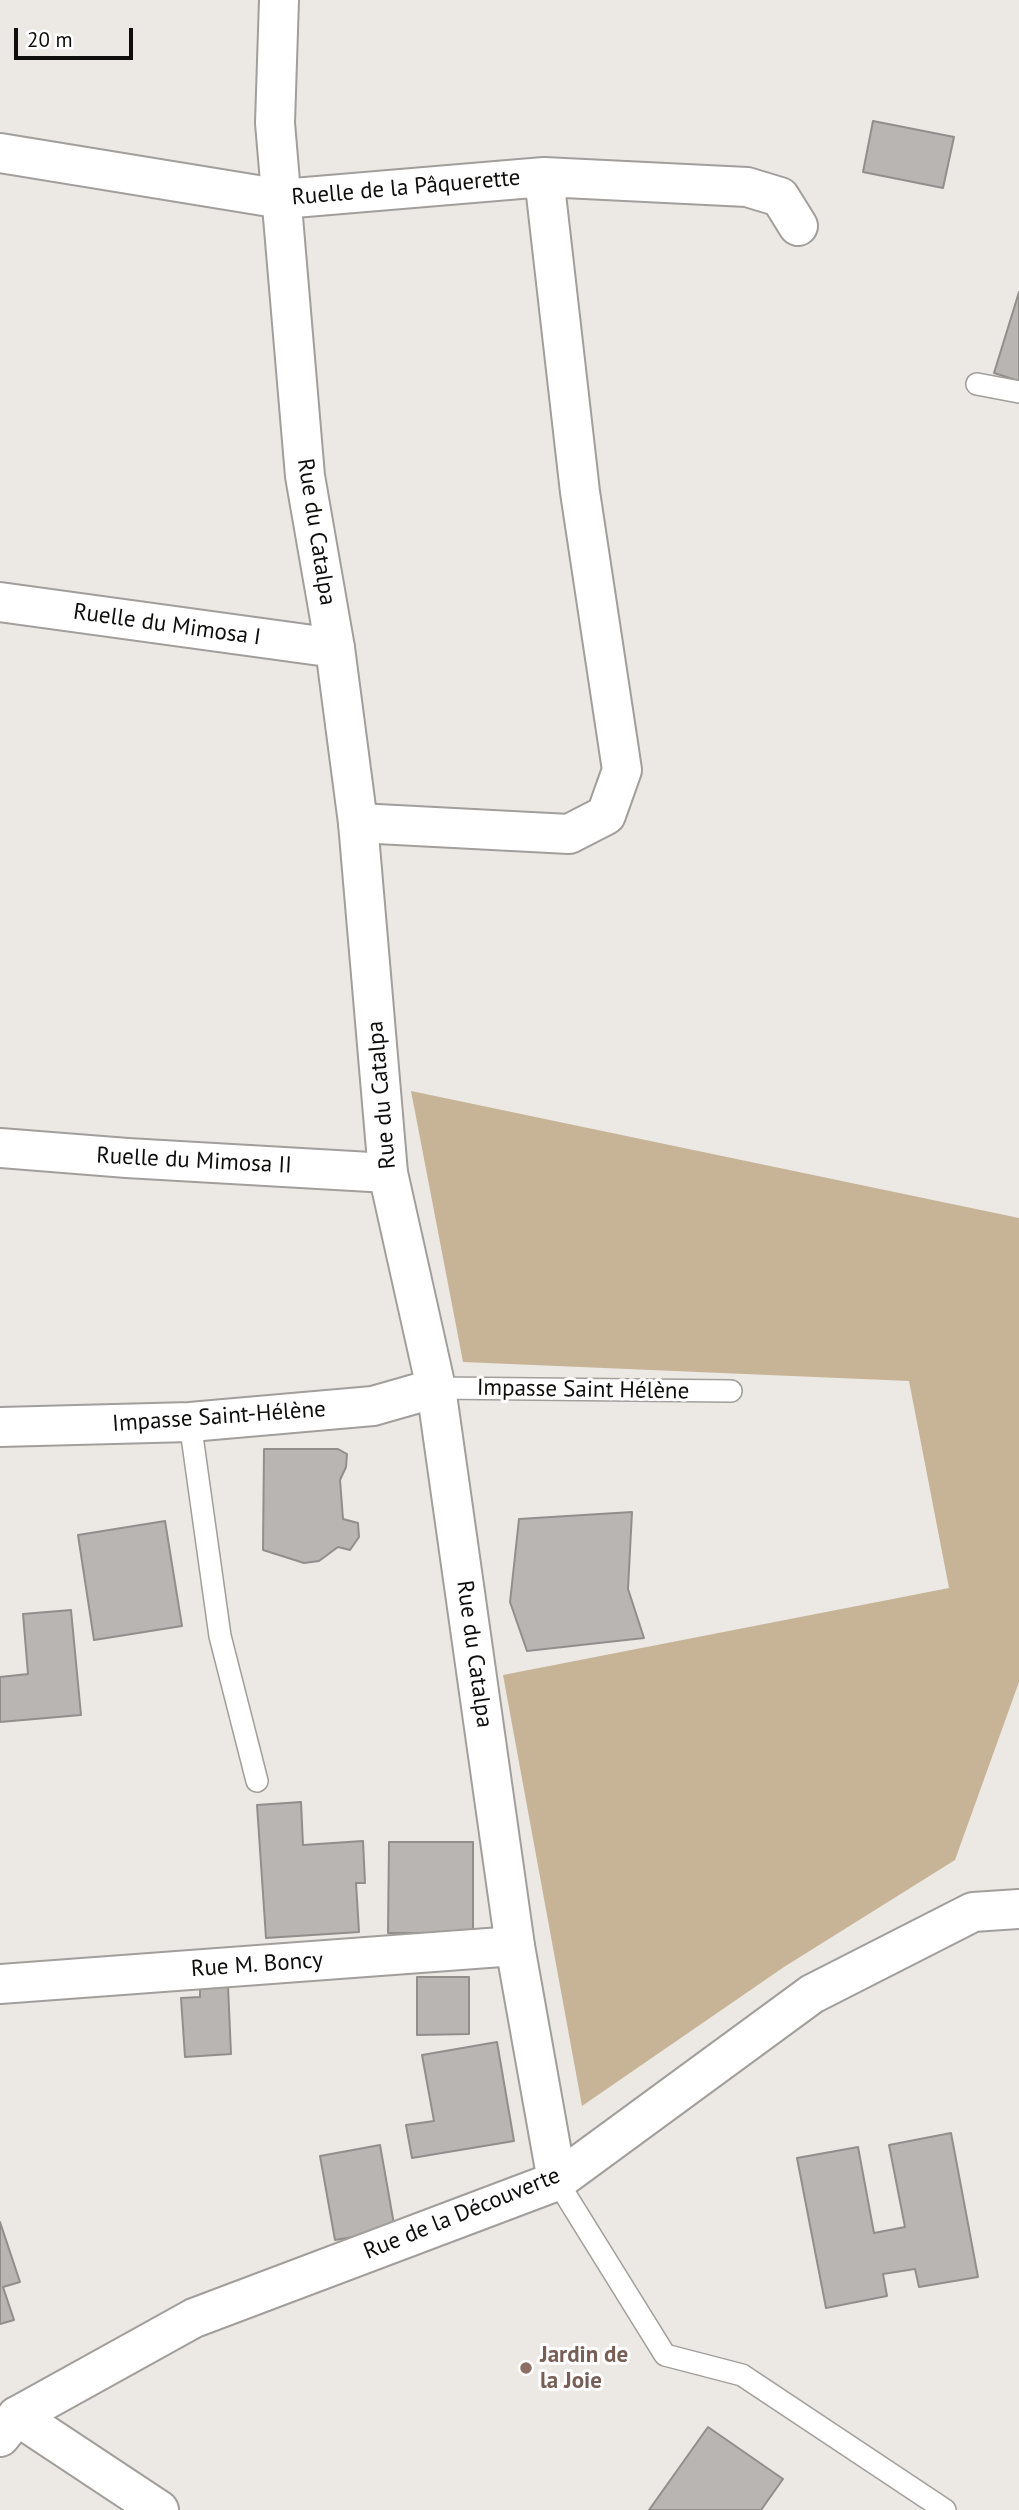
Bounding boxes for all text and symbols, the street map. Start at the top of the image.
scale bar [18,14,136,58]
text: 20 m [27,26,73,53]
street label: Ruelle de la Pâquerette [290,164,522,212]
street label: Rue du Catalpa [291,456,341,608]
street label: Ruelle du Mimosa I [72,598,262,652]
street label: Rue du Catalpa [362,1020,402,1170]
street label: Ruelle du Mimosa II [96,1142,292,1180]
street label: Impasse Saint Hélène [477,1374,689,1406]
street label: Impasse Saint-Hélène [111,1396,327,1438]
street label: Rue du Catalpa [450,1579,498,1729]
street label: Rue M. Boncy [190,1947,324,1983]
street label: Rue de la Découverte [360,2162,564,2266]
place label: Jardin de la Joie [540,2341,628,2395]
marker: Jardin de la Joie [518,2360,534,2376]

